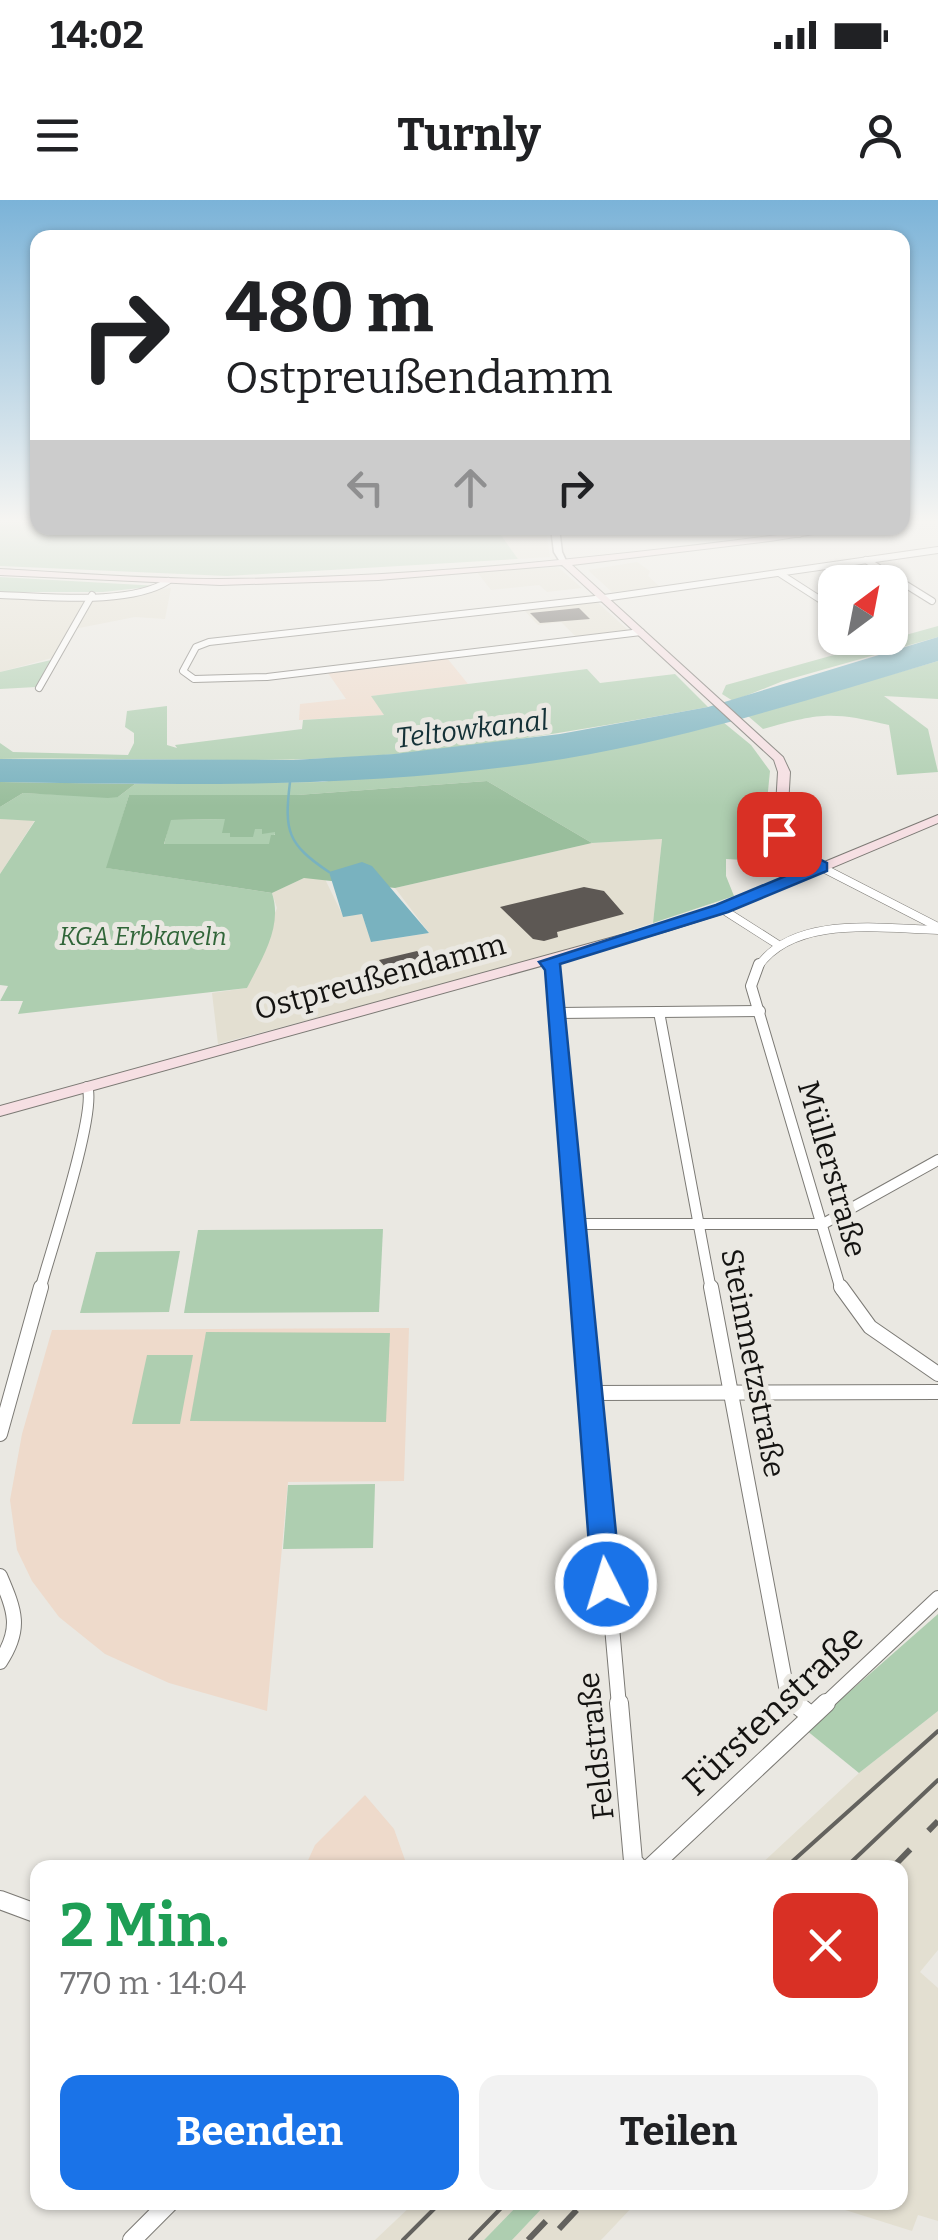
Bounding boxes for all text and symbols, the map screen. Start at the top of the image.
text: 14:02 [50,12,144,58]
icon: menu [30,108,85,163]
text: Turnly [397,108,541,162]
icon: person [853,108,908,163]
text: 480 m [225,266,434,350]
icon: right [60,270,190,400]
text: Ostpreußendamm [225,351,613,405]
icon: left [338,460,393,515]
icon: ahead [443,460,498,515]
icon: right [548,460,603,515]
north arrow [818,565,908,655]
map controls [818,565,908,655]
water label: Teltowkanal [394,703,550,755]
pin [737,792,822,877]
icon: arrive [752,807,807,862]
park label: KGA Erbkaveln [59,922,227,952]
street label: Ostpreußendamm [251,926,510,1028]
street label: Müllerstraße [790,1077,874,1261]
street label: Steinmetzstraße [713,1246,793,1480]
position arrow [554,1532,658,1636]
street label: Fürstenstraße [674,1616,872,1804]
street label: Feldstraße [570,1671,622,1821]
text: 2 Min. [60,1890,229,1962]
button: close [773,1893,878,1998]
text: 770 m · 14:04 [60,1964,246,2002]
button: Beenden [60,2075,459,2190]
button: Teilen [479,2075,878,2190]

